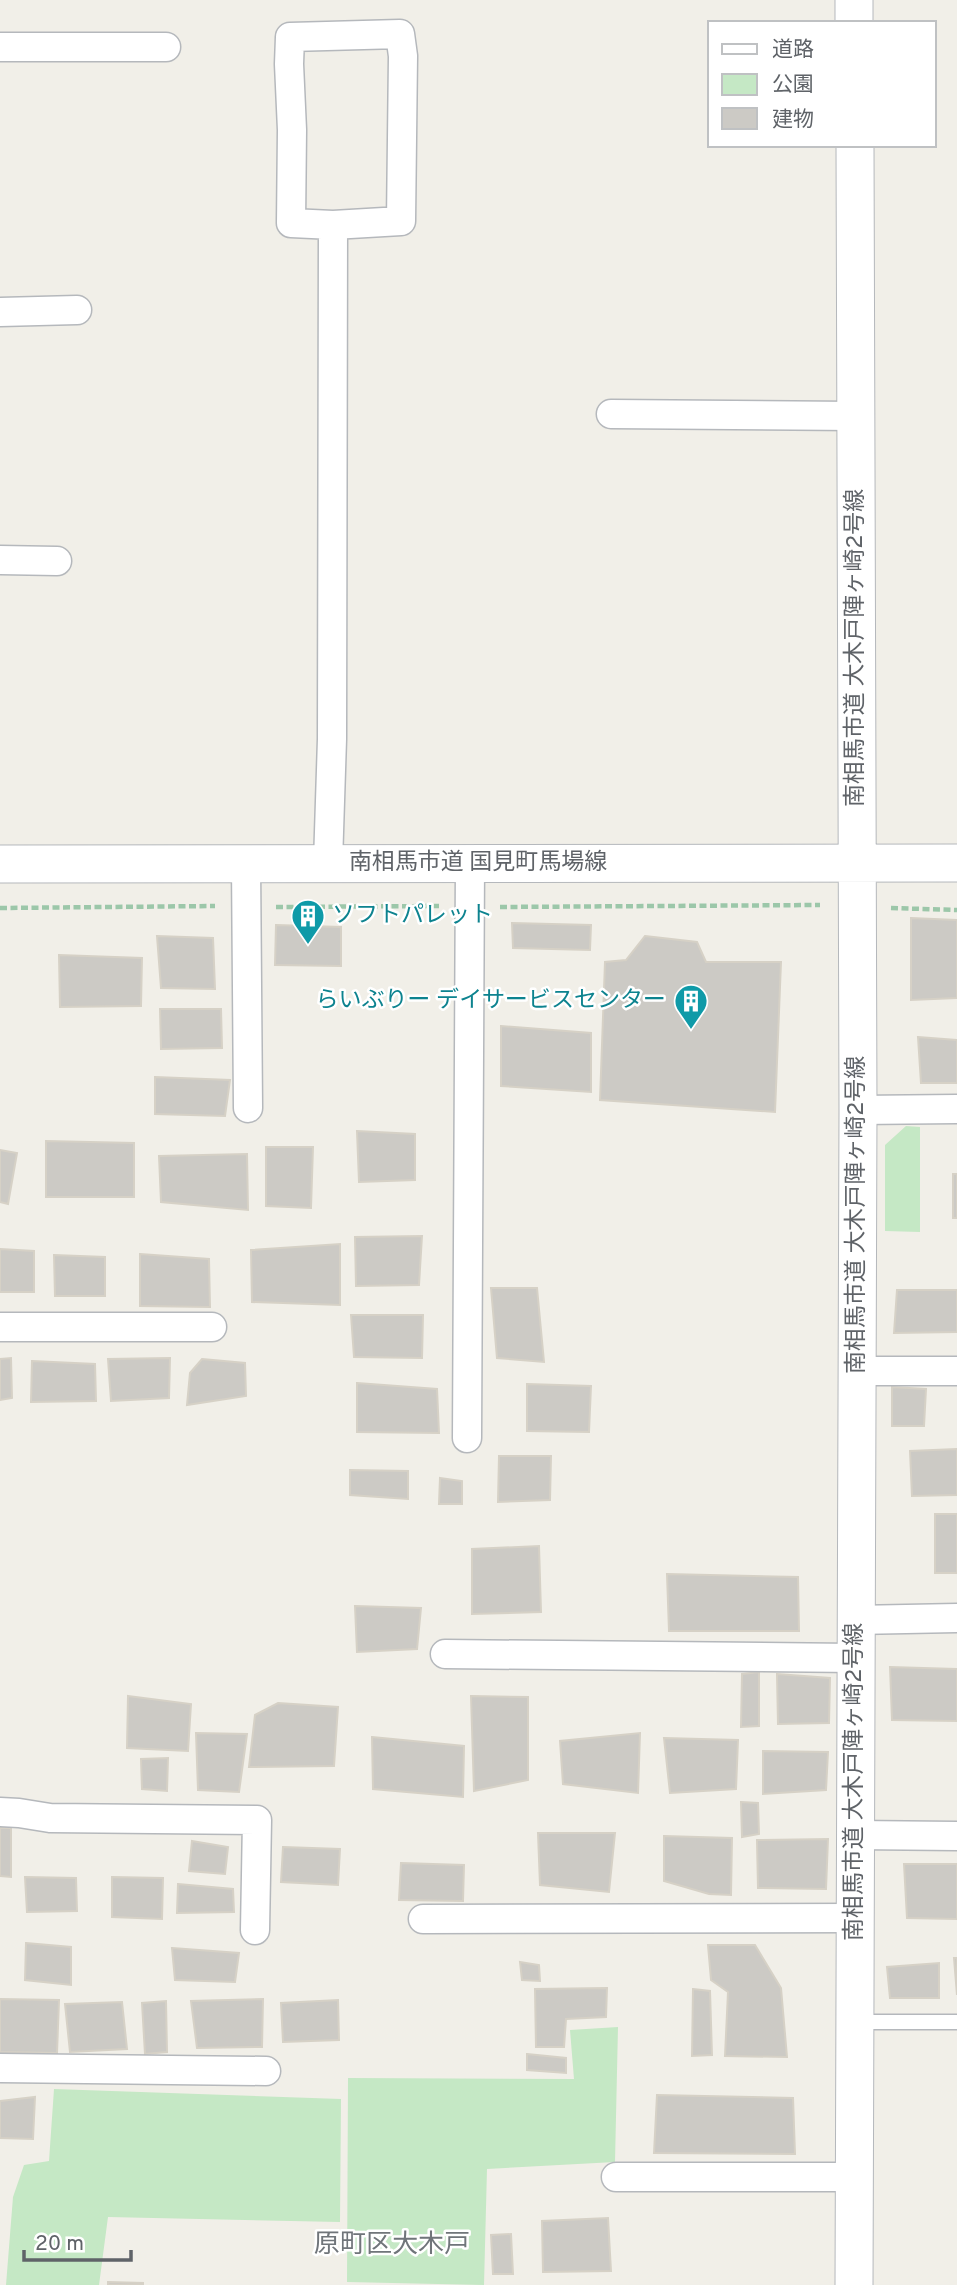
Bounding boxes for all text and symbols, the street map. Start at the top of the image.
legend [708,21,936,147]
text: 道路 [772,37,814,64]
text: 公園 [772,72,814,99]
text: 建物 [772,107,814,134]
street label: 南相馬市道 大木戸陣ヶ崎2号線 [842,489,871,807]
street label: 南相馬市道 国見町馬場線 [349,849,607,878]
building icon: ソフトパレット [289,897,327,946]
place label: ソフトパレット [332,902,493,931]
building icon: らいぶりー デイサービスセンター [672,982,710,1031]
place label: らいぶりー デイサービスセンター [316,987,666,1016]
street label: 南相馬市道 大木戸陣ヶ崎2号線 [843,1056,872,1374]
street label: 南相馬市道 大木戸陣ヶ崎2号線 [841,1623,870,1941]
scale bar [24,2218,131,2262]
district label: 原町区大木戸 [314,2229,470,2262]
text: 20 m [35,2231,84,2258]

